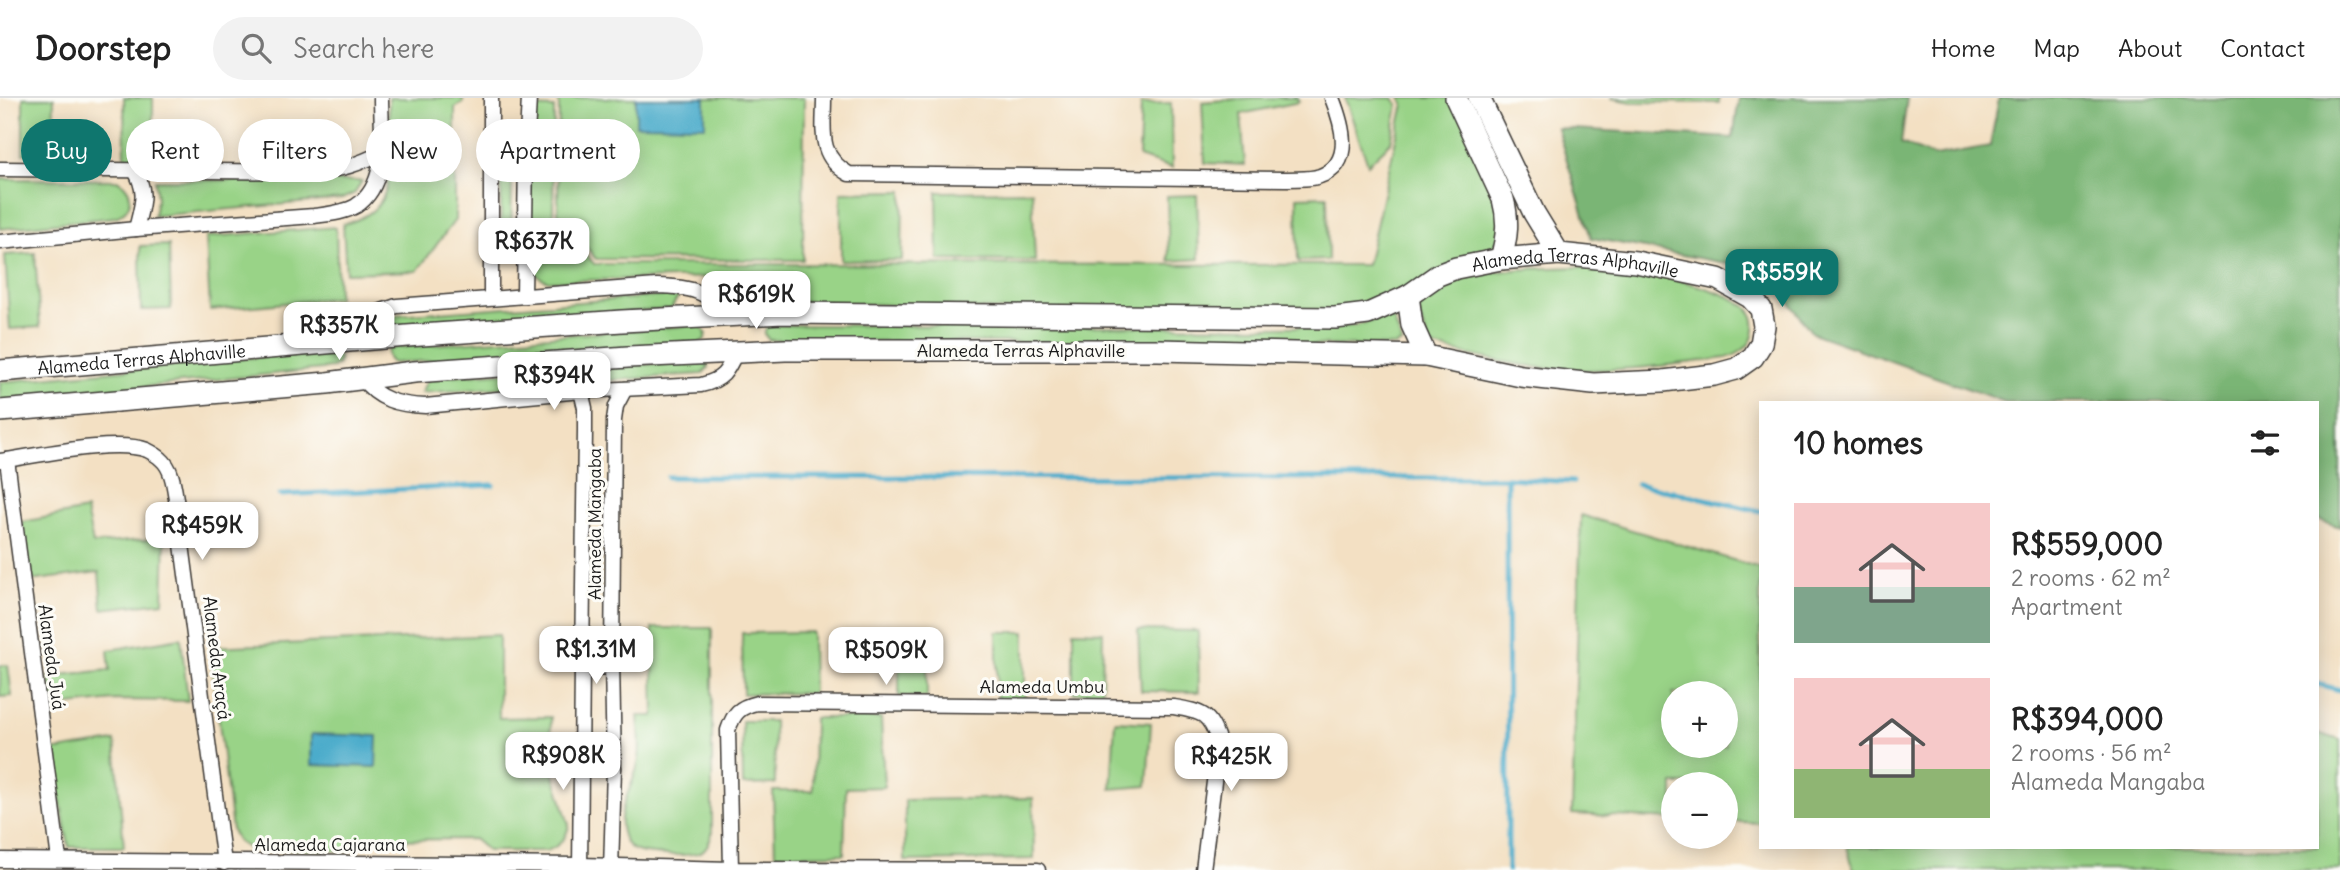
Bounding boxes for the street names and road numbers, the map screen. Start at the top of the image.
street label: Alameda Terras Alphaville [1470,242,1681,282]
street label: Alameda Terras Alphaville [36,338,247,379]
street label: Alameda Terras Alphaville [917,339,1125,362]
street label: Alameda Mangaba [583,448,606,600]
street label: Alameda Araçá [198,595,236,721]
street label: Alameda Juá [33,603,71,711]
street label: Alameda Umbu [980,675,1104,698]
street label: Alameda Cajarana [255,833,405,856]

